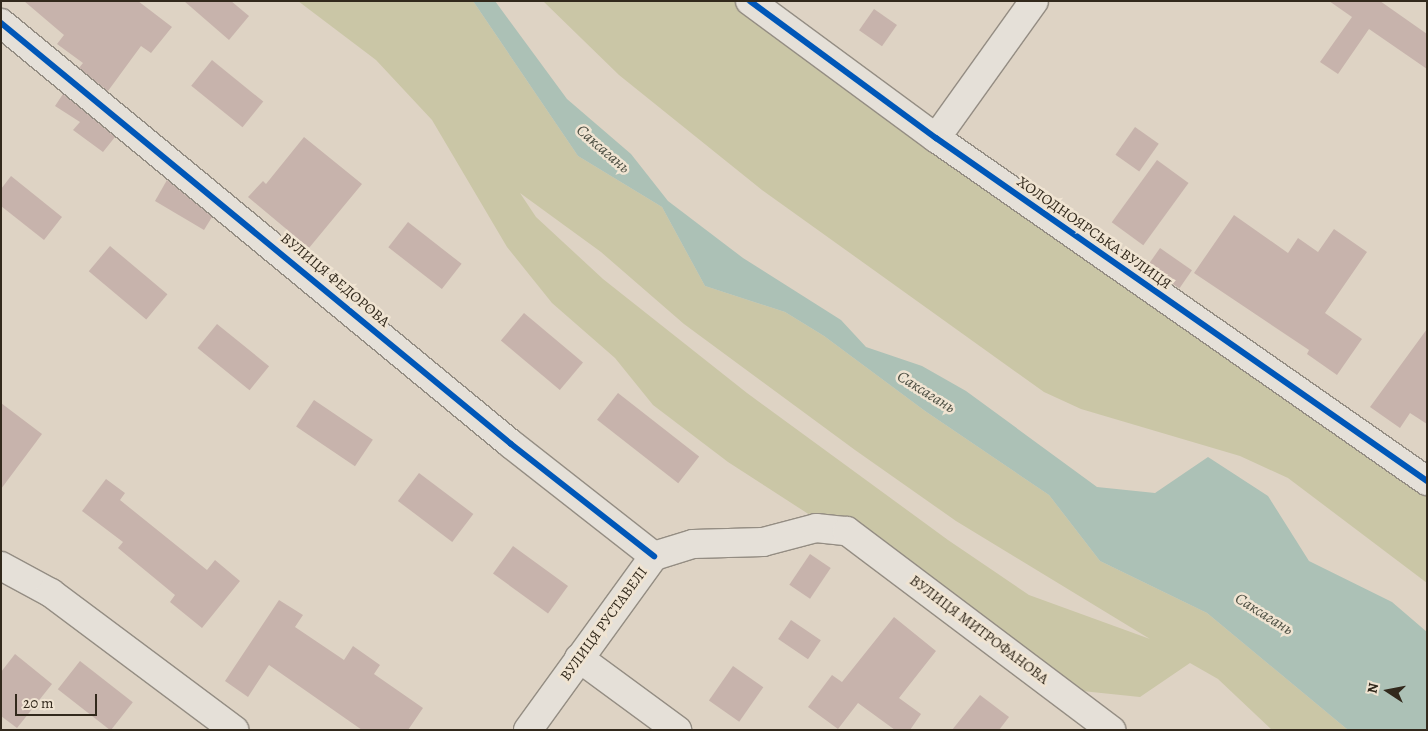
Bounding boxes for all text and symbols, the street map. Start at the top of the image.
water label: Саксагань [572,121,634,177]
street label: ХОЛОДНОЯРСЬКА ВУЛИЦЯ [1013,173,1175,293]
street label: ВУЛИЦЯ ФЕДОРОВА [277,229,393,331]
water label: Саксагань [894,367,958,417]
street label: ВУЛИЦЯ РУСТАВЕЛІ [557,564,651,684]
street label: ВУЛИЦЯ МИТРОФАНОВА [906,572,1052,688]
water label: Саксагань [1232,589,1296,639]
north arrow [1363,666,1413,716]
text: N [1362,681,1383,695]
scale bar [18,684,100,716]
text: 20 m [23,693,54,713]

